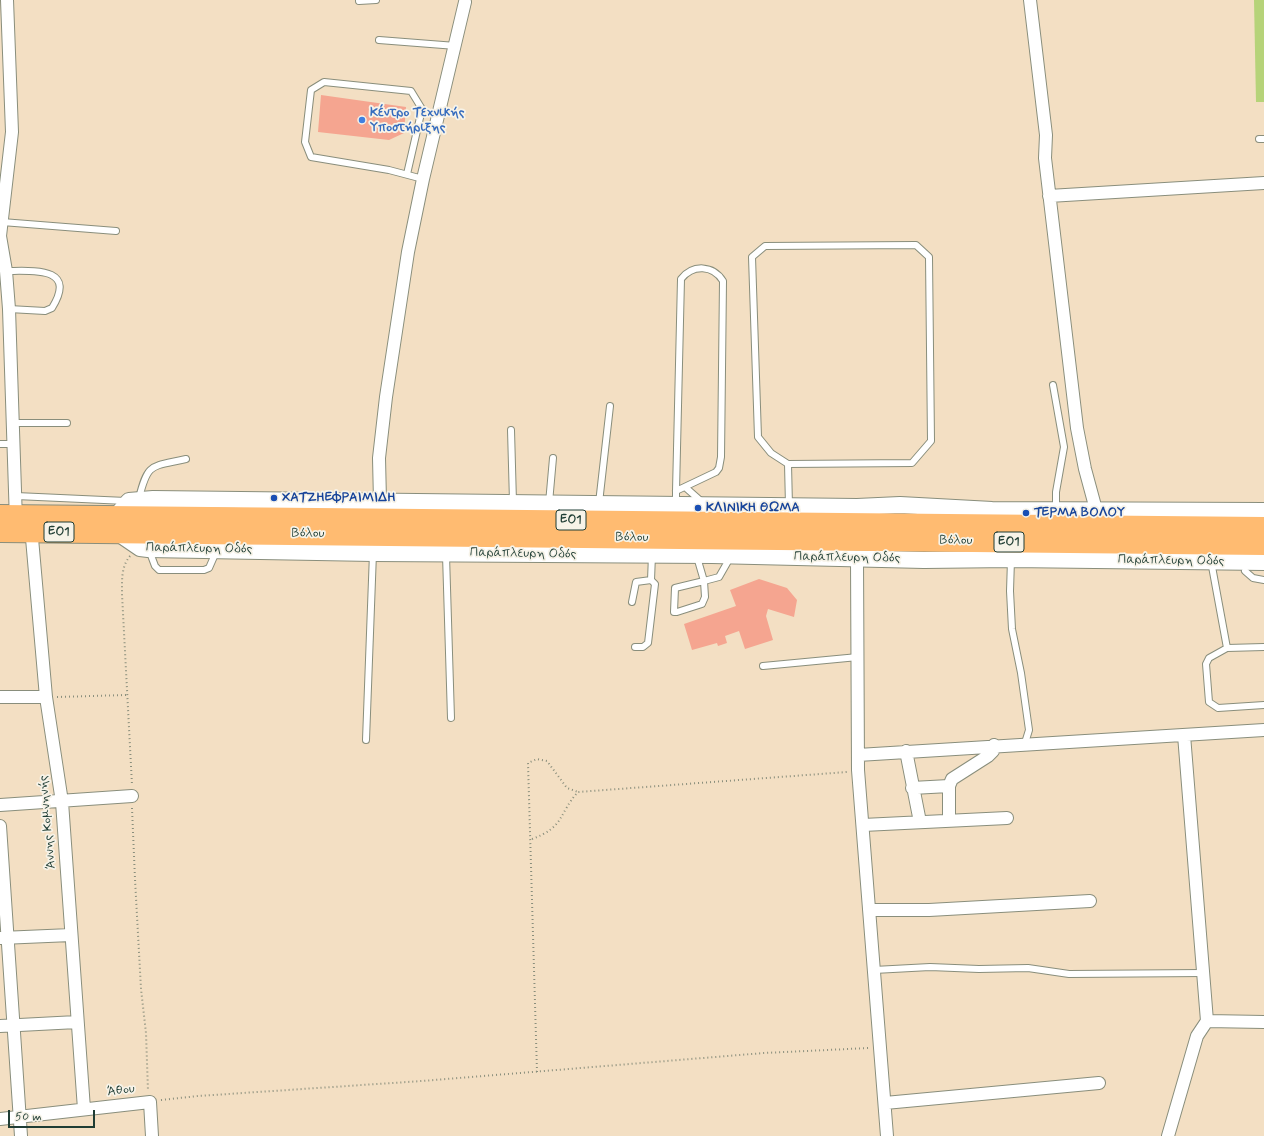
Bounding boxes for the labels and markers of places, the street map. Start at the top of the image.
place label: Κέντρο Τεχνικής Υποστήριξης [370,105,464,136]
marker: Κέντρο Τεχνικής Υποστήριξης [357,115,367,125]
place label: ΧΑΤΖΗΕΦΡΑΙΜΙΔΗ [282,490,396,506]
marker: ΧΑΤΖΗΕΦΡΑΙΜΙΔΗ [269,493,279,503]
place label: ΚΛΙΝΙΚΗ ΘΩΜΑ [706,500,800,516]
marker: ΚΛΙΝΙΚΗ ΘΩΜΑ [693,503,703,513]
place label: ΤΕΡΜΑ ΒΟΛΟΥ [1034,505,1125,521]
marker: ΤΕΡΜΑ ΒΟΛΟΥ [1021,508,1031,518]

